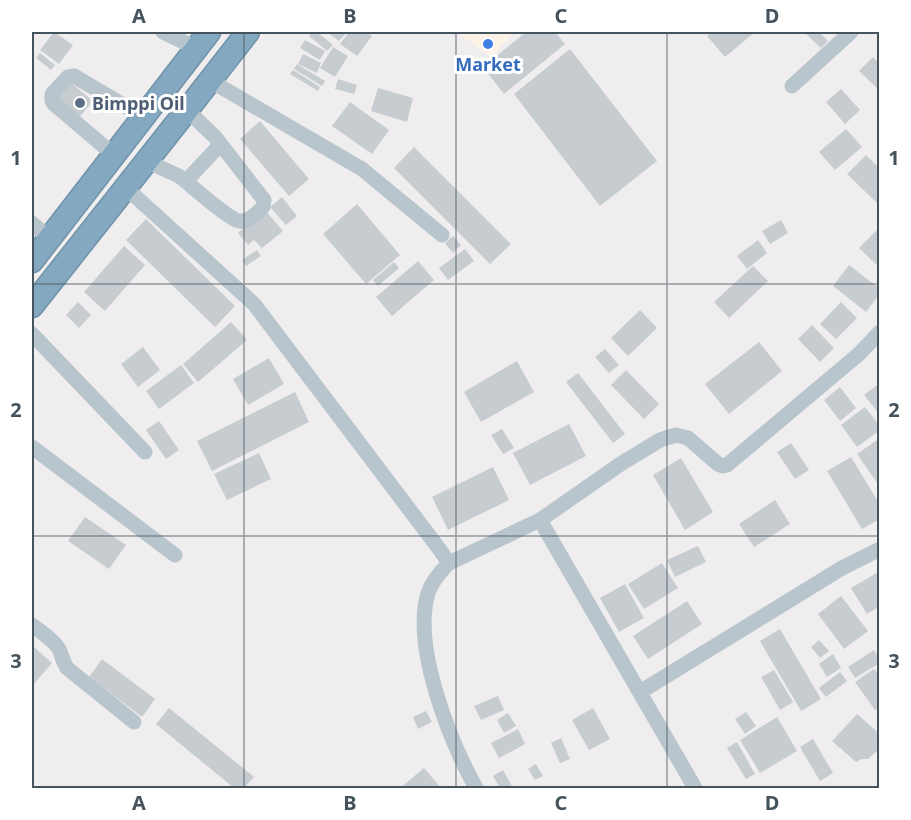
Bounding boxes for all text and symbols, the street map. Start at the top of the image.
text: A [132,2,146,29]
text: B [343,2,357,29]
text: C [555,2,568,29]
text: D [765,2,779,29]
marker: Market [481,37,495,51]
place label: Market [455,52,521,76]
place label: Bimppi Oil [92,91,185,115]
marker: Bimppi Oil [73,96,87,110]
text: 1 [10,144,22,171]
text: 1 [888,144,900,171]
text: 2 [10,396,22,423]
text: 2 [888,396,900,423]
text: 3 [10,647,22,674]
text: 3 [888,647,900,674]
text: A [132,789,146,816]
text: B [343,789,357,816]
text: C [555,789,568,816]
text: D [765,789,779,816]

